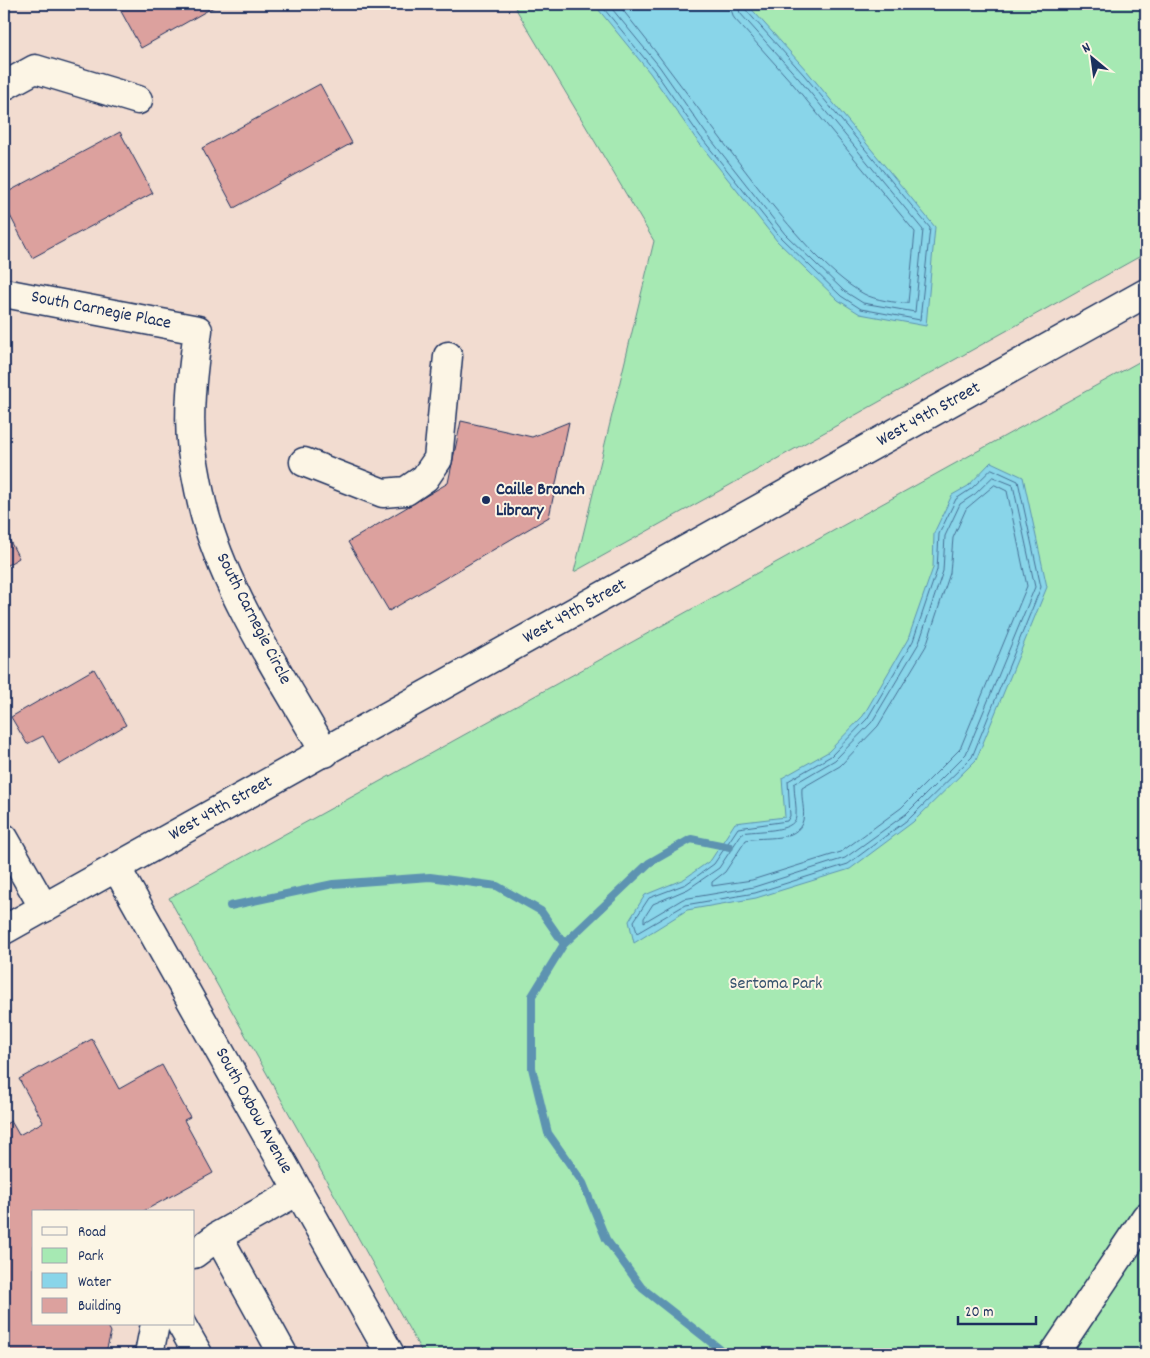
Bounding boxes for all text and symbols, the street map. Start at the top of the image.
north arrow [1068,32,1118,82]
text: N [1079,38,1095,59]
street label: South Carnegie Place [29,285,173,337]
street label: West 49th Street [873,376,986,454]
place label: Caille Branch Library [496,478,585,524]
marker: Caille Branch Library [480,494,492,506]
street label: South Carnegie Circle [209,549,297,689]
street label: West 49th Street [519,573,632,651]
street label: West 49th Street [165,770,278,848]
park label: Sertoma Park [730,972,822,997]
street label: South Oxbow Avenue [208,1043,298,1179]
legend [32,1210,195,1326]
text: Road [78,1222,106,1244]
text: Park [78,1246,104,1268]
text: Water [78,1272,112,1294]
scale bar [958,1293,1035,1325]
text: Building [78,1296,121,1318]
text: 20 m [965,1302,993,1324]

